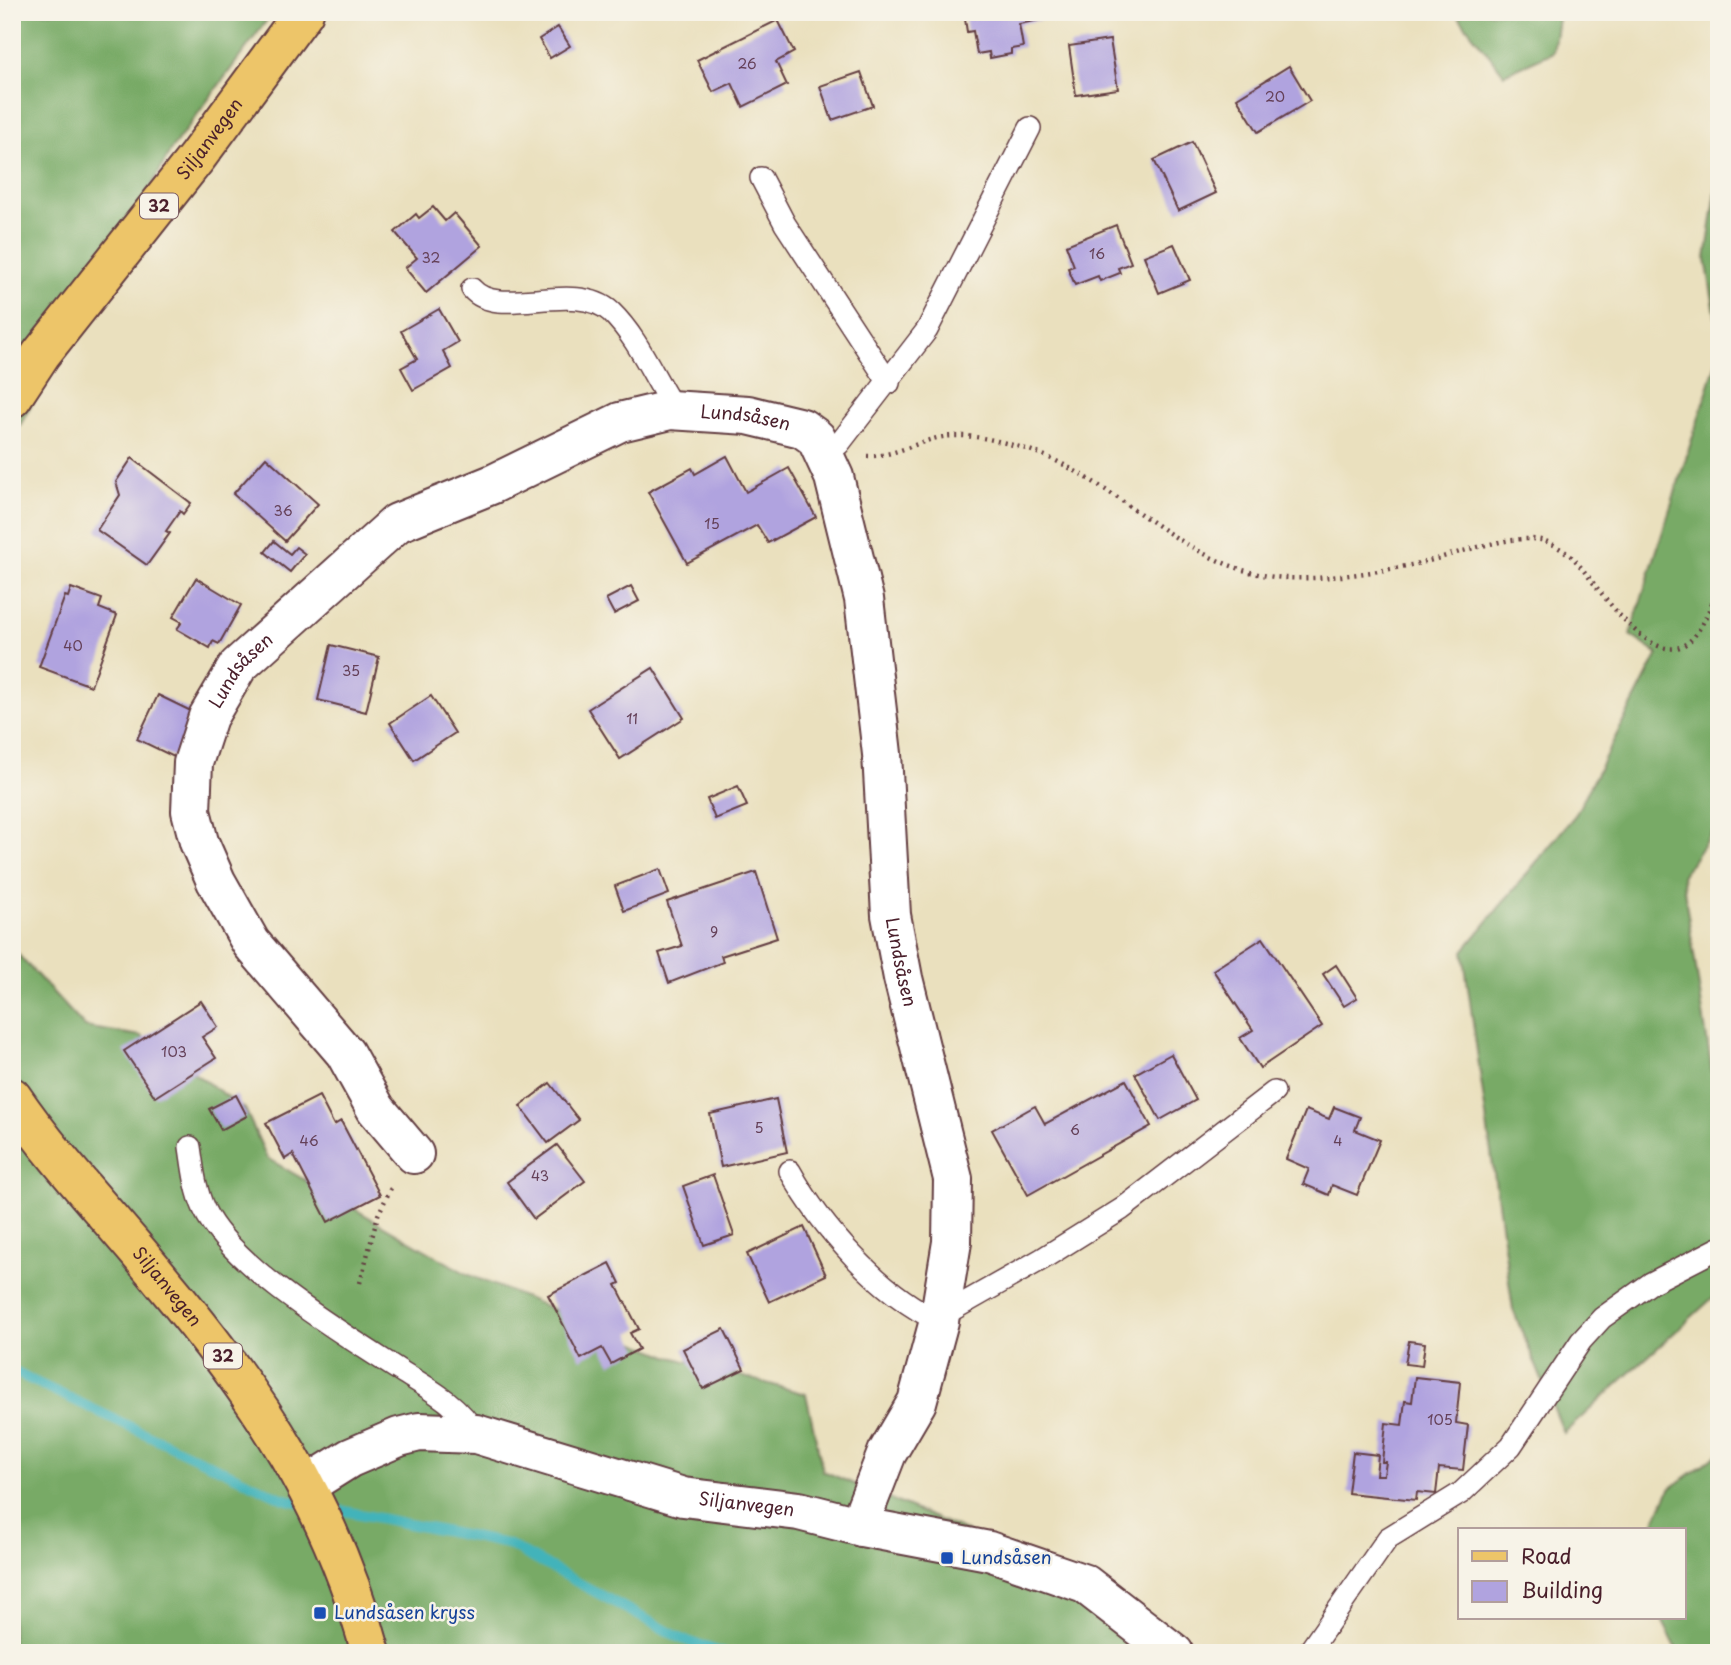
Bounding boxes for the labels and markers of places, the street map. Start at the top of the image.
place label: Lundsåsen [961,1543,1052,1570]
marker: Lundsåsen [939,1550,955,1566]
place label: Lundsåsen kryss [334,1598,475,1625]
marker: Lundsåsen kryss [312,1605,328,1621]

